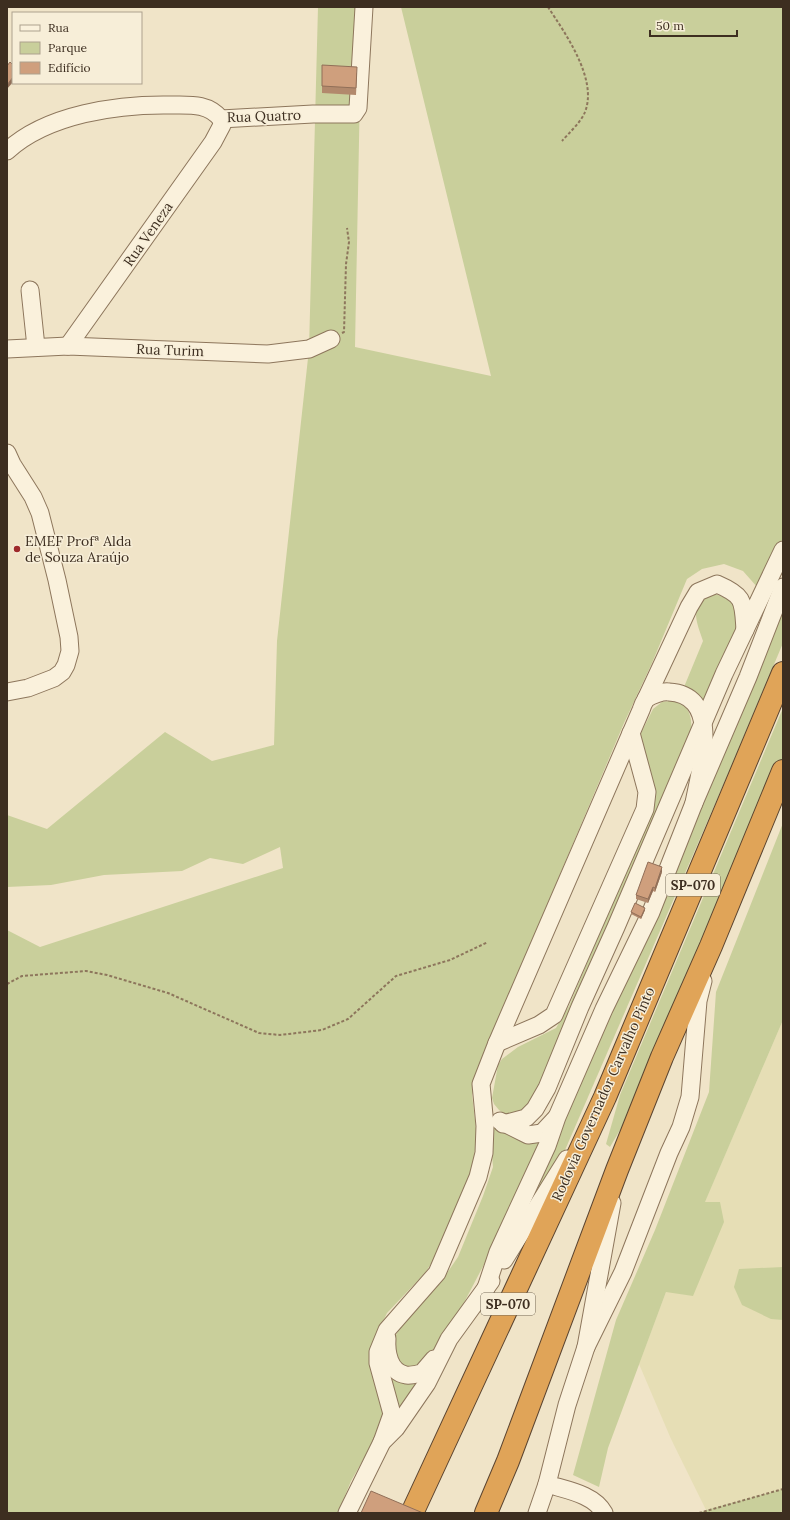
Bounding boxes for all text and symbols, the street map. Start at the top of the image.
legend [12,12,142,84]
scale bar [650,12,737,38]
text: 50 m [656,18,684,33]
text: Rua [48,20,69,35]
text: Parque [48,40,88,55]
text: Edifício [48,60,91,75]
street label: Rua Quatro [227,106,301,126]
street label: Rua Veneza [119,198,177,270]
street label: Rua Turim [136,340,205,360]
place label: EMEF Profª Alda de Souza Araújo [25,532,132,566]
marker: EMEF Profª Alda de Souza Araújo [12,544,22,554]
road number: SP-070 [666,874,720,896]
street label: Rodovia Governador Carvalho Pinto [547,984,659,1204]
road number: SP-070 [481,1293,535,1315]

